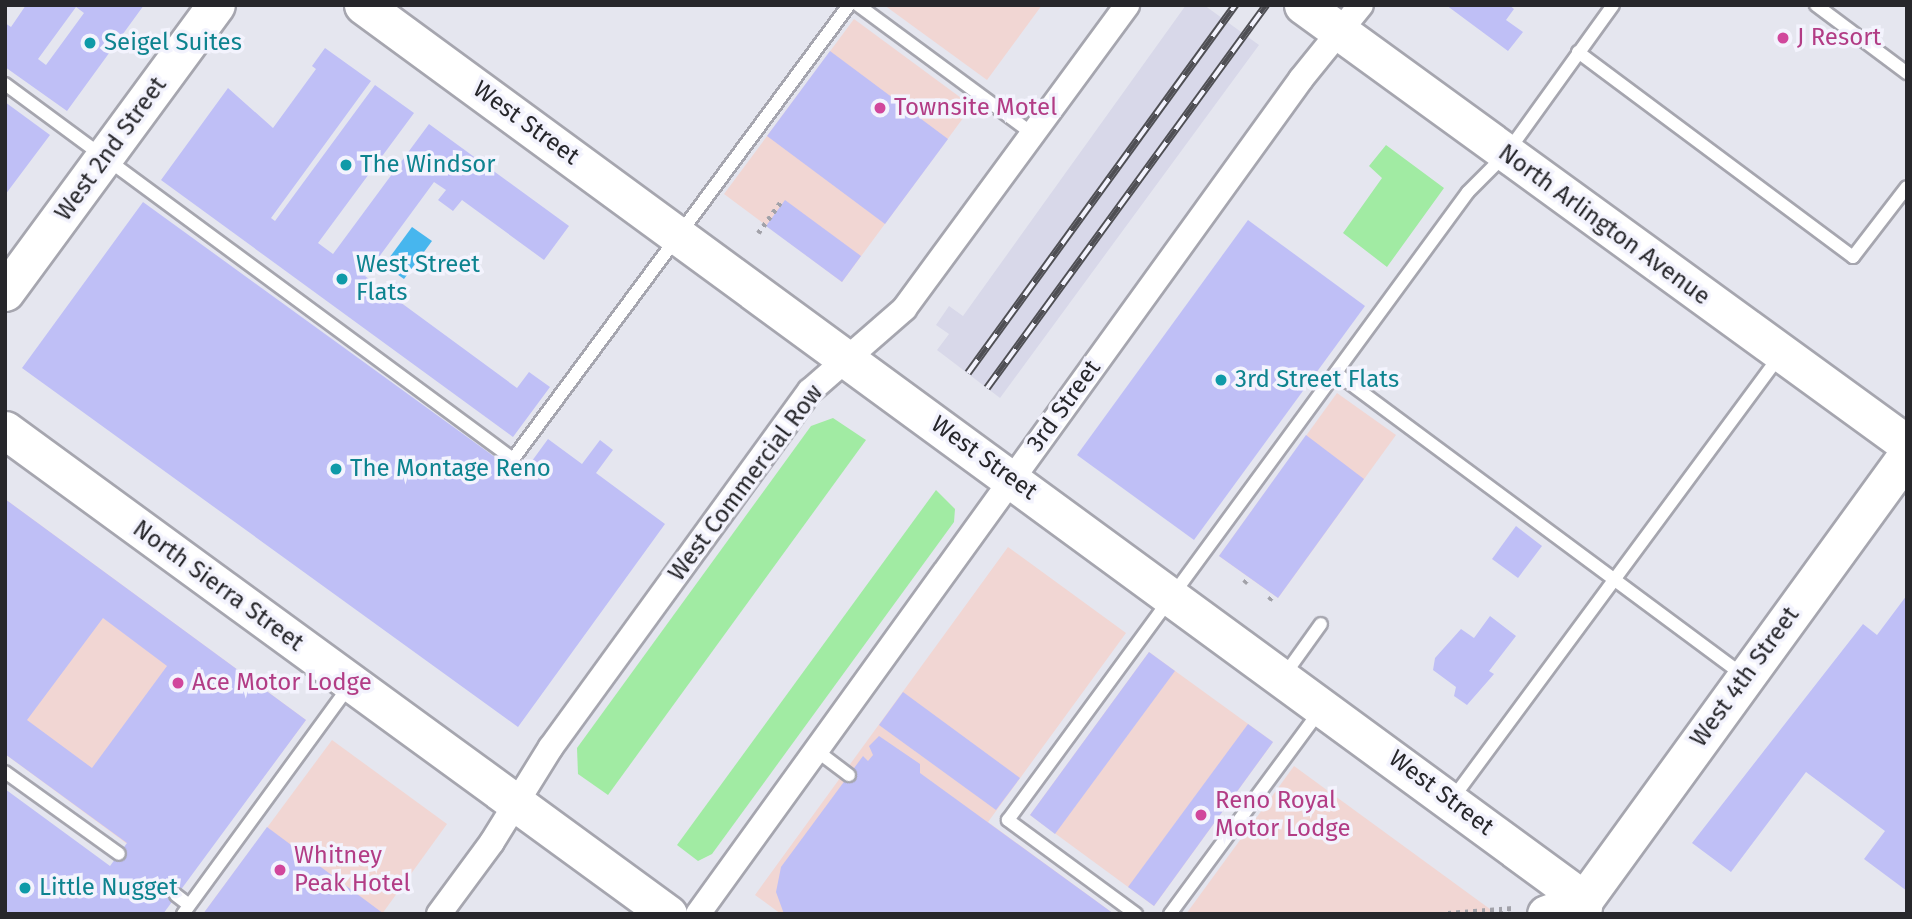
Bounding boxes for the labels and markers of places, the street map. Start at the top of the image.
place label: J Resort [1797,24,1881,52]
place label: Seigel Suites [104,29,242,57]
marker: J Resort [1775,30,1791,46]
marker: Seigel Suites [82,35,98,51]
place label: Townsite Motel [894,94,1057,122]
marker: Townsite Motel [872,100,888,116]
place label: The Windsor [360,151,495,179]
marker: The Windsor [338,157,354,173]
place label: West Street Flats [356,251,480,307]
marker: West Street Flats [334,271,350,287]
place label: 3rd Street Flats [1235,366,1399,394]
marker: 3rd Street Flats [1213,372,1229,388]
place label: The Montage Reno [350,455,551,483]
marker: The Montage Reno [328,461,344,477]
place label: Ace Motor Lodge [192,669,372,697]
marker: Ace Motor Lodge [170,675,186,691]
place label: Reno Royal Motor Lodge [1215,787,1351,843]
marker: Reno Royal Motor Lodge [1193,807,1209,823]
place label: Whitney Peak Hotel [294,842,411,898]
marker: Whitney Peak Hotel [272,862,288,878]
place label: Little Nugget [39,874,178,902]
marker: Little Nugget [17,880,33,896]

